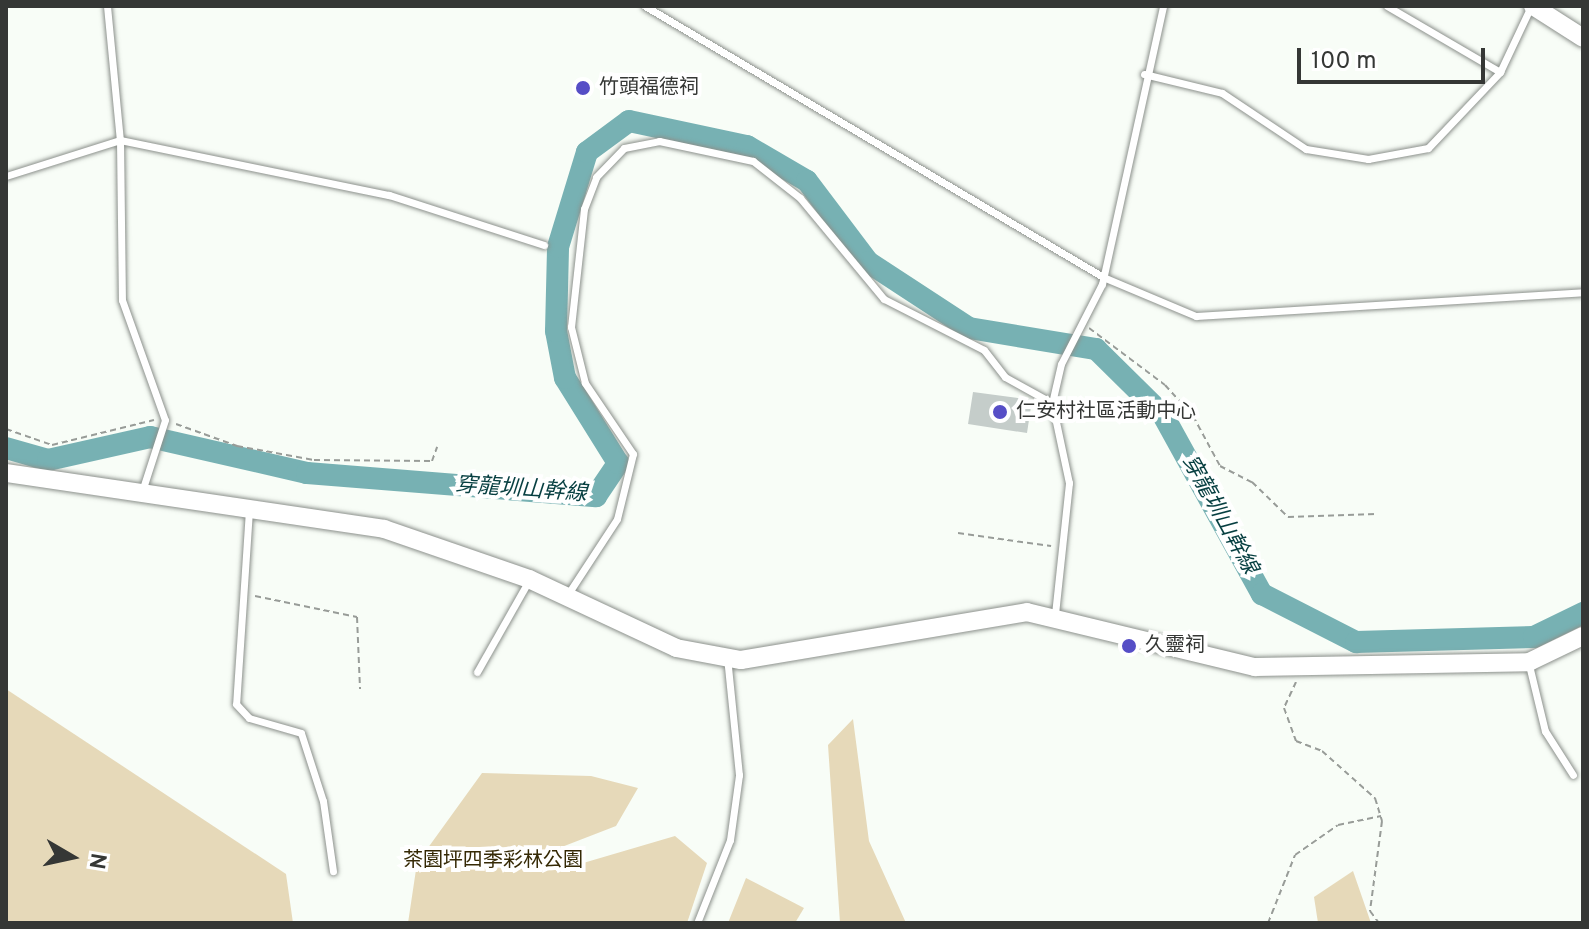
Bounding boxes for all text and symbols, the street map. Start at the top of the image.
scale bar [1301,32,1489,82]
text: 100 m [1311,47,1377,77]
place label: 竹頭福德祠 [599,76,699,100]
marker: 竹頭福德祠 [574,79,592,97]
place label: 仁安村社區活動中心 [1016,400,1196,424]
marker: 仁安村社區活動中心 [991,403,1009,421]
water label: 穿龍圳山幹線 [1175,451,1263,579]
water label: 穿龍圳山幹線 [454,472,588,508]
place label: 久靈祠 [1145,634,1205,658]
marker: 久靈祠 [1120,637,1138,655]
north arrow [32,817,112,897]
park label: 茶園坪四季彩林公園 [403,849,583,873]
text: N [82,851,111,871]

